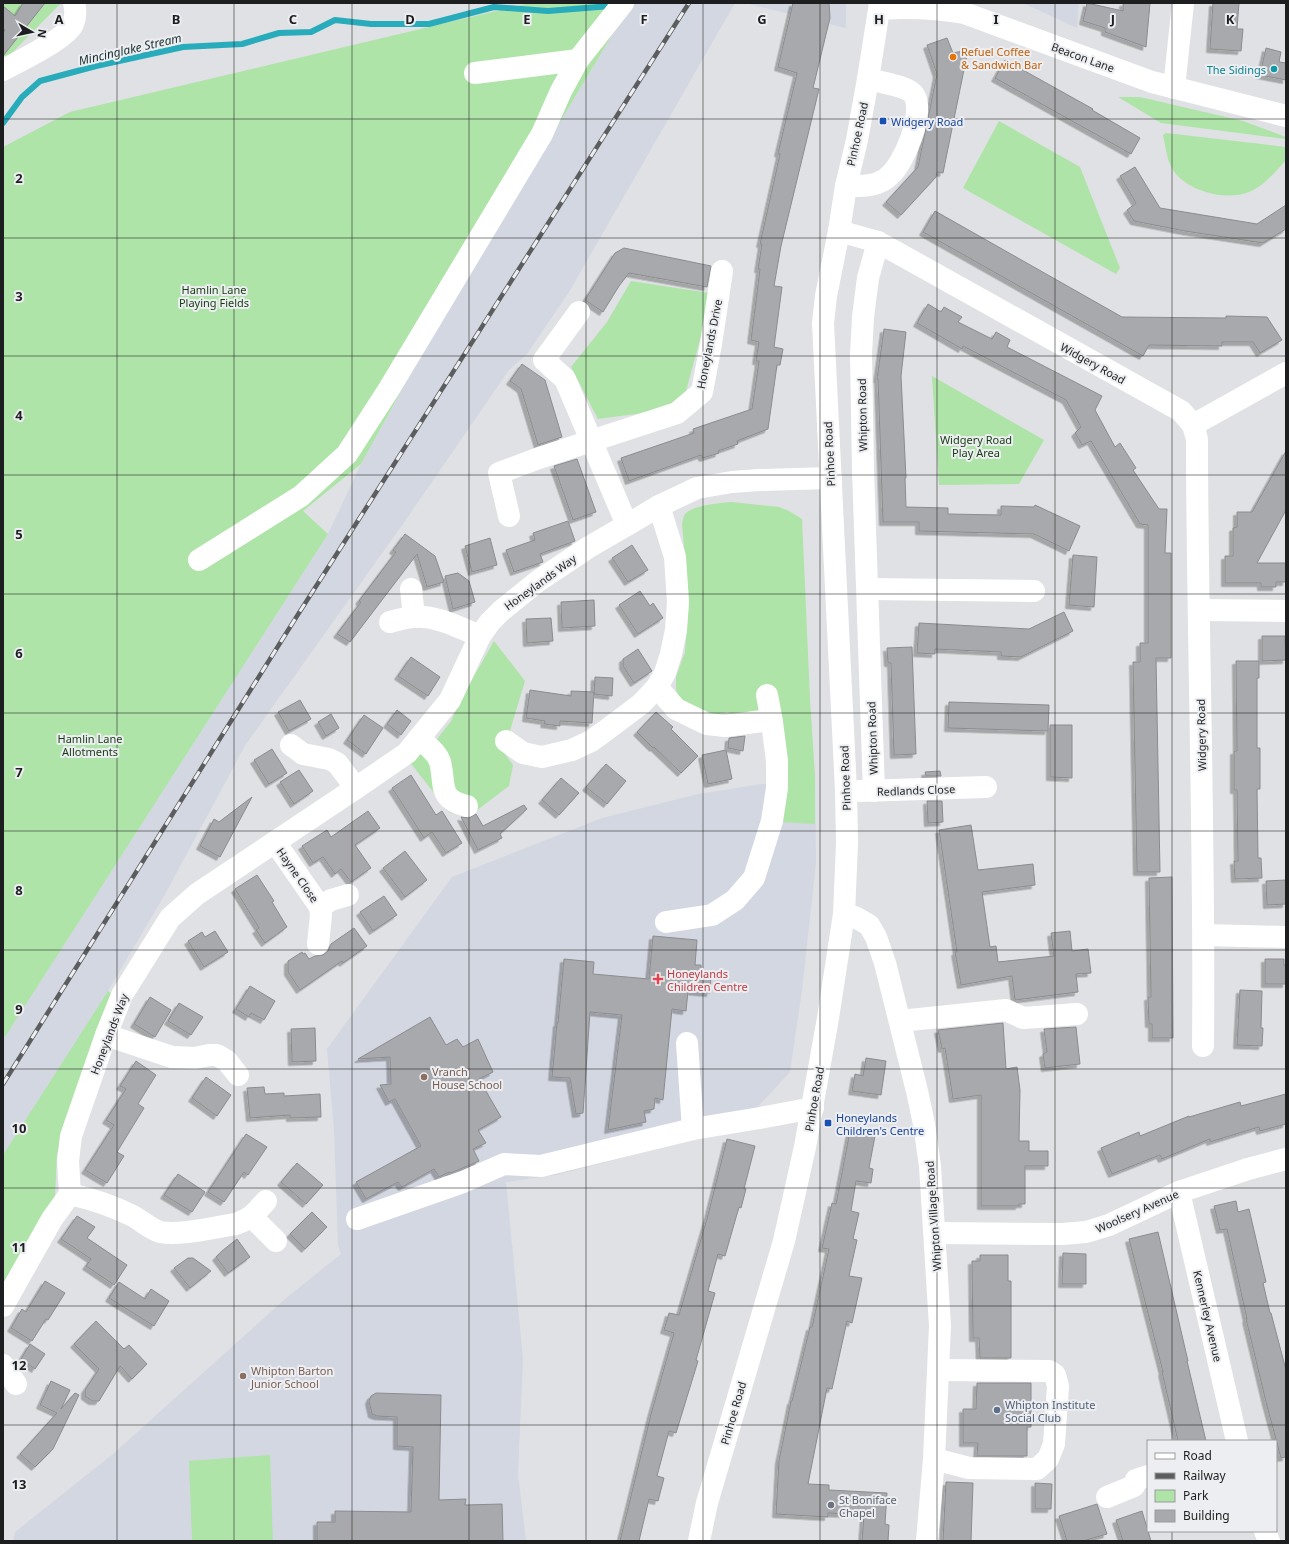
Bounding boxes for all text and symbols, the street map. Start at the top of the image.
text: A [55,10,64,28]
text: B [172,10,180,28]
text: C [289,10,297,28]
text: D [405,10,415,28]
text: E [523,10,531,28]
text: F [640,10,648,28]
text: G [757,10,767,28]
text: H [874,10,884,28]
text: I [993,10,999,28]
text: J [1110,10,1115,28]
text: K [1226,10,1235,28]
north arrow [12,12,52,52]
text: N [34,28,50,39]
water label: Mincinglake Stream [77,29,183,69]
street label: Beacon Lane [1049,39,1117,75]
place label: Refuel Coffee & Sandwich Bar [961,44,1042,72]
marker: Refuel Coffee & Sandwich Bar [948,52,958,62]
place label: The Sidings [1207,62,1266,77]
marker: The Sidings [1269,64,1279,74]
street label: Pinhoe Road [843,101,871,167]
place label: Widgery Road [891,114,963,129]
marker: Widgery Road [878,116,888,126]
text: 2 [15,169,23,187]
park label: Hamlin Lane Playing Fields [179,282,249,310]
text: 3 [15,287,23,305]
street label: Honeylands Drive [693,298,725,390]
street label: Widgery Road [1058,339,1128,387]
street label: Whipton Road [854,378,870,452]
text: 4 [15,406,23,424]
street label: Pinhoe Road [820,421,838,487]
park label: Widgery Road Play Area [940,432,1012,460]
text: 5 [15,525,23,543]
street label: Honeylands Way [501,551,579,613]
text: 6 [15,644,23,662]
street label: Widgery Road [1193,699,1209,771]
street label: Whipton Road [863,701,881,775]
park label: Hamlin Lane Allotments [58,731,122,759]
street label: Pinhoe Road [836,745,854,811]
text: 7 [15,763,23,781]
street label: Redlands Close [877,781,955,799]
street label: Hayne Close [274,845,322,905]
text: 8 [15,881,23,899]
place label: Honeylands Children Centre [667,966,748,994]
marker: Honeylands Children Centre [652,973,664,985]
street label: Honeylands Way [87,991,131,1077]
text: 9 [15,1000,23,1018]
place label: Vranch House School [432,1064,502,1092]
street label: Pinhoe Road [801,1066,827,1132]
marker: Vranch House School [419,1072,429,1082]
place label: Honeylands Children's Centre [836,1110,924,1138]
marker: Honeylands Children's Centre [823,1118,833,1128]
text: 10 [12,1119,26,1137]
street label: Whipton Village Road [922,1160,944,1272]
street label: Woolsery Avenue [1093,1186,1181,1236]
text: 11 [12,1238,26,1256]
street label: Kennerley Avenue [1190,1269,1226,1363]
text: 12 [12,1356,26,1374]
place label: Whipton Barton Junior School [250,1363,333,1391]
marker: Whipton Barton Junior School [238,1371,248,1381]
street label: Pinhoe Road [717,1380,749,1446]
place label: Whipton Institute Social Club [1005,1397,1095,1425]
marker: Whipton Institute Social Club [992,1405,1002,1415]
legend [1147,1440,1277,1532]
text: Road [1183,1447,1212,1464]
text: Railway [1183,1467,1227,1484]
text: 13 [12,1475,26,1493]
text: Park [1183,1487,1209,1504]
place label: St Boniface Chapel [839,1492,897,1520]
marker: St Boniface Chapel [826,1500,836,1510]
text: Building [1183,1507,1230,1524]

